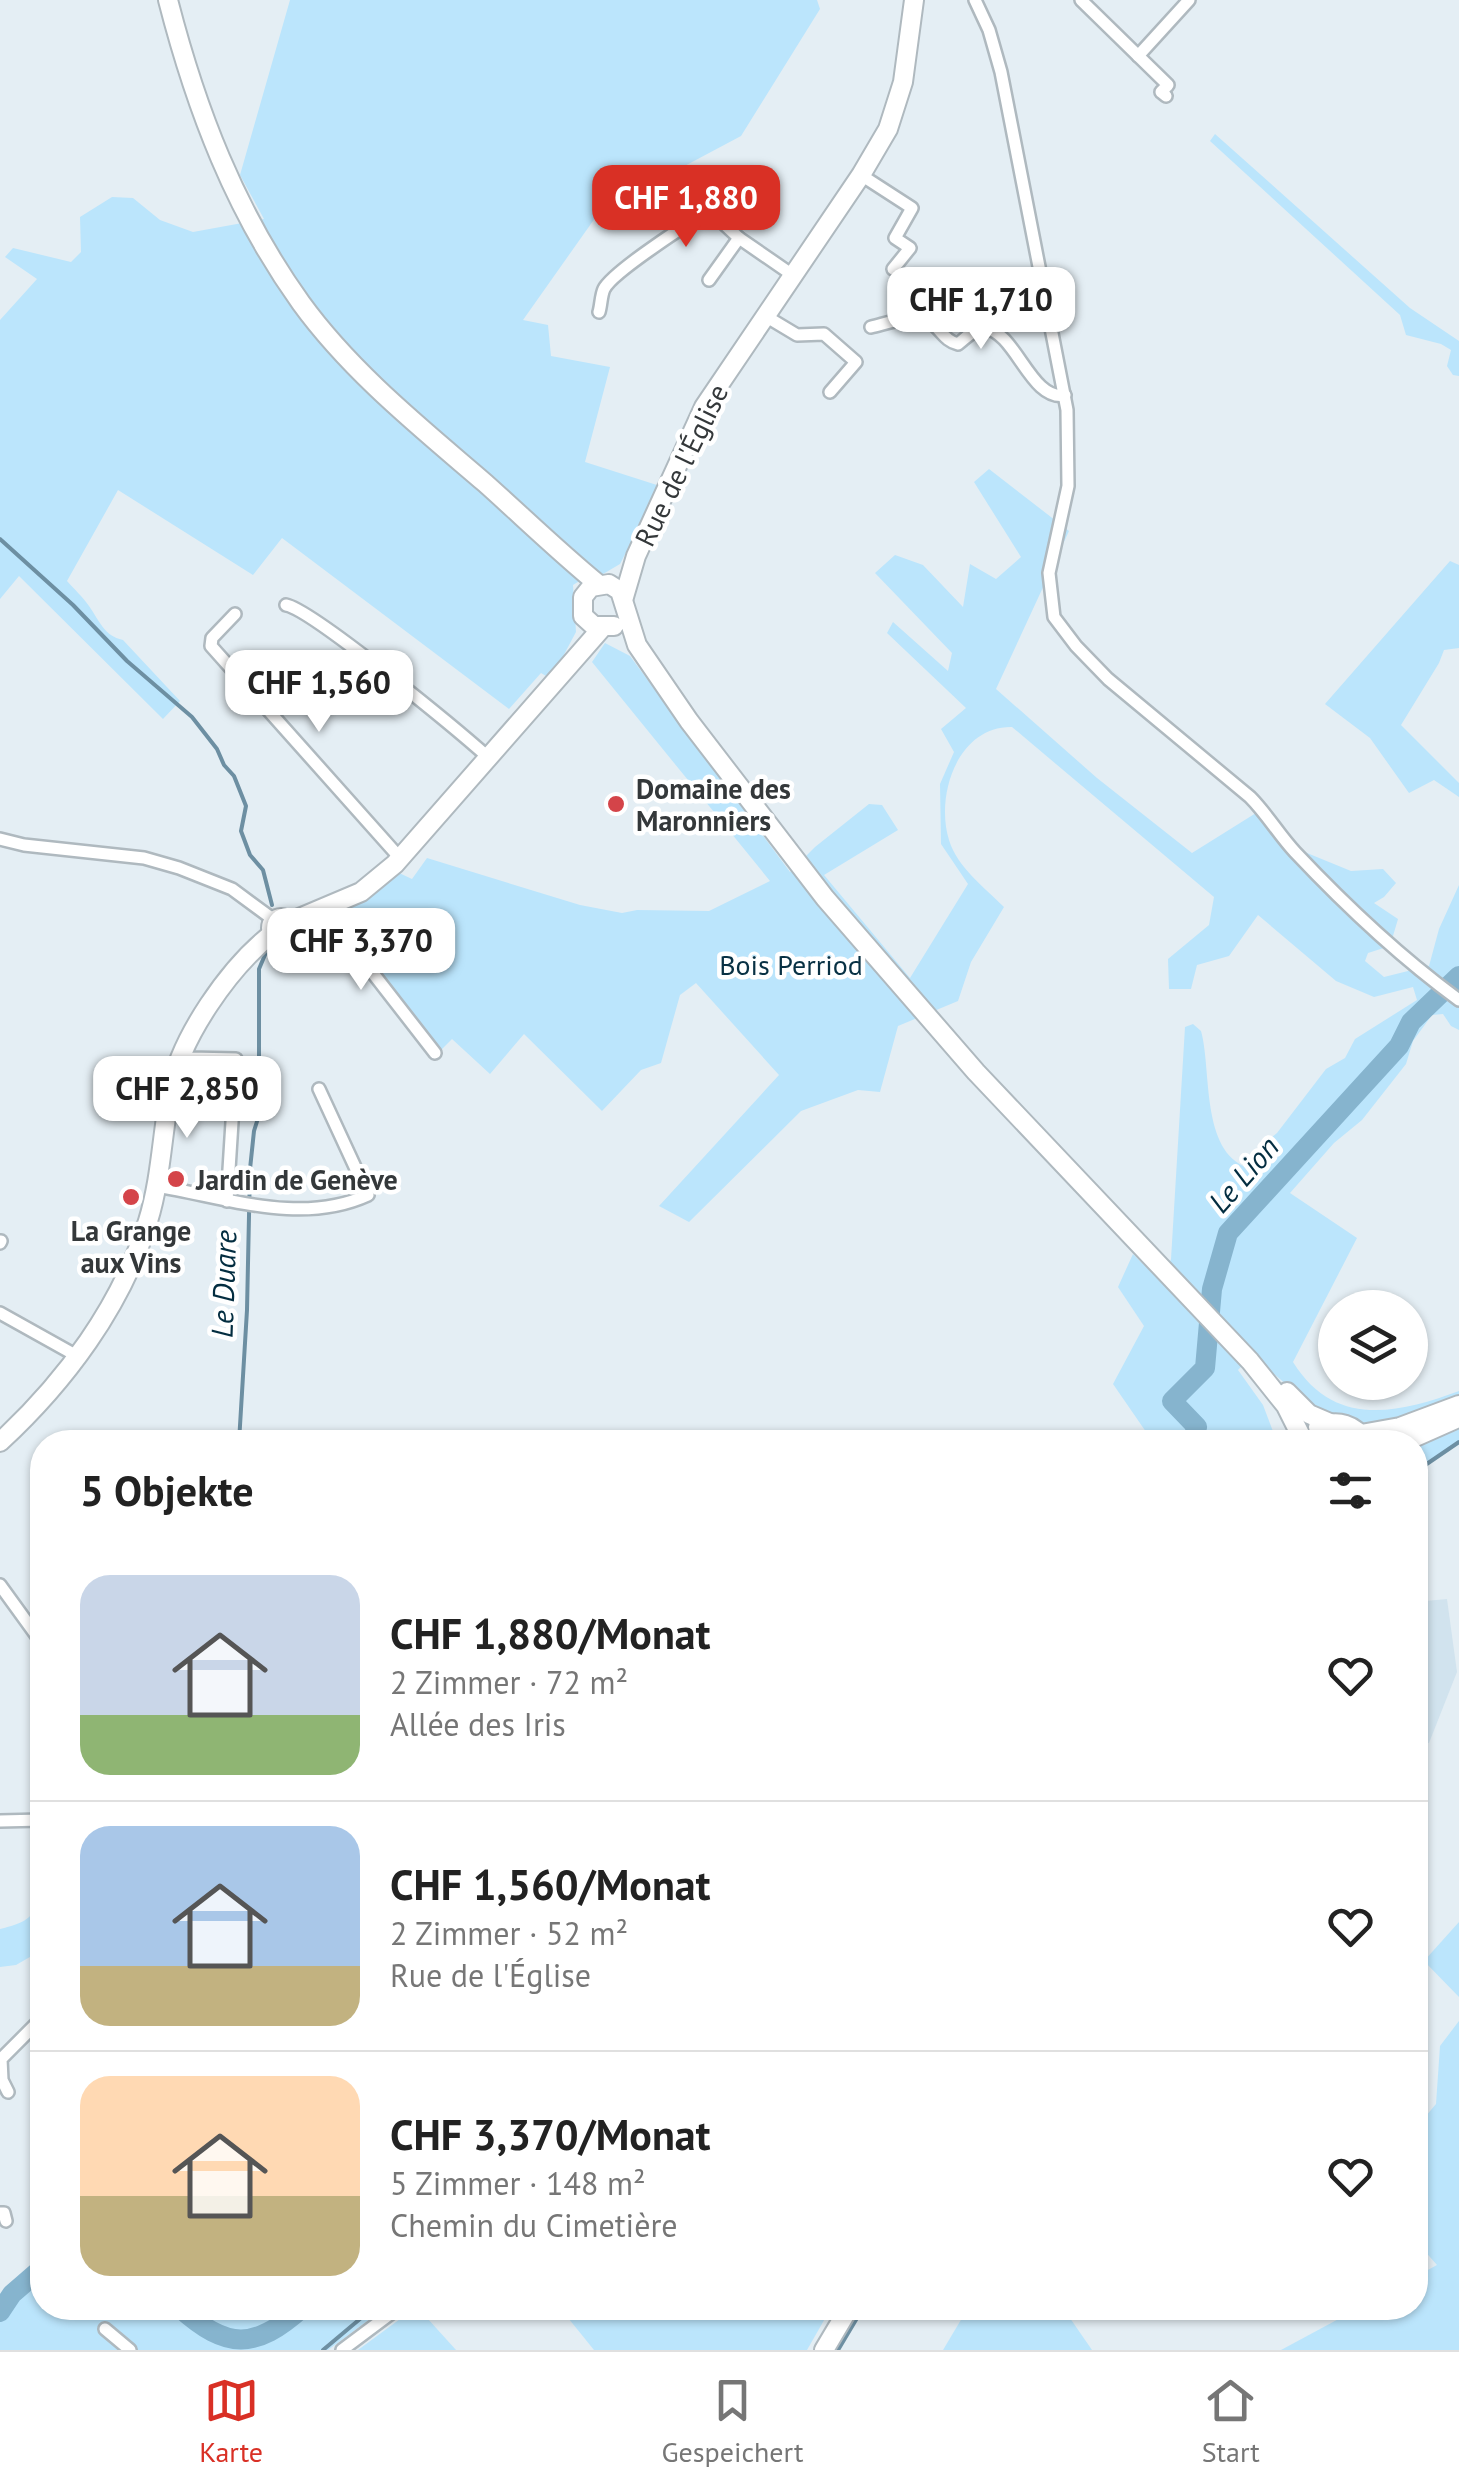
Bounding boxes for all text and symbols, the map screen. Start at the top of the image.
pin: CHF 1,880 [572,165,800,250]
text: CHF 1,880 [614,176,758,218]
pin: CHF 1,710 [867,267,1095,352]
text: CHF 1,710 [909,278,1053,320]
street label: Rue de l'Église [626,378,736,552]
pin: CHF 1,560 [205,650,433,735]
text: CHF 1,560 [247,661,391,703]
place label: Domaine des Maronniers [636,770,791,839]
marker: Domaine des Maronniers [605,793,627,815]
pin: CHF 3,370 [247,908,475,993]
text: CHF 3,370 [289,919,433,961]
park label: Bois Perriod [719,946,863,983]
pin: CHF 2,850 [73,1056,301,1141]
text: CHF 2,850 [115,1067,259,1109]
water label: Le Lion [1199,1128,1287,1220]
place label: Jardin de Genève [195,1161,398,1198]
marker: Jardin de Genève [165,1168,187,1190]
marker: La Grange aux Vins [120,1186,142,1208]
place label: La Grange aux Vins [71,1212,191,1281]
water label: Le Duare [202,1229,244,1339]
map controls [1318,1290,1428,1400]
button: layers [1318,1290,1428,1400]
text: 5 Objekte [80,1463,254,1518]
icon: filters [1323,1463,1378,1518]
text: CHF 1,880/Monat [390,1606,710,1661]
icon: home [160,1615,280,1735]
icon: heart [1323,1648,1378,1703]
text: 2 Zimmer · 72 m² [390,1661,628,1703]
text: Allée des Iris [390,1703,566,1745]
text: CHF 1,560/Monat [390,1857,710,1912]
icon: home [160,1866,280,1986]
icon: heart [1323,1899,1378,1954]
text: 2 Zimmer · 52 m² [390,1912,628,1954]
text: Rue de l'Église [390,1954,591,1996]
text: CHF 3,370/Monat [390,2107,710,2162]
icon: home [160,2116,280,2236]
icon: heart [1323,2149,1378,2204]
text: 5 Zimmer · 148 m² [390,2162,646,2204]
text: Chemin du Cimetière [390,2204,678,2246]
tab: Karte [199,2373,263,2470]
tab: Gespeichert [661,2373,803,2470]
tab: Start [1202,2373,1260,2470]

